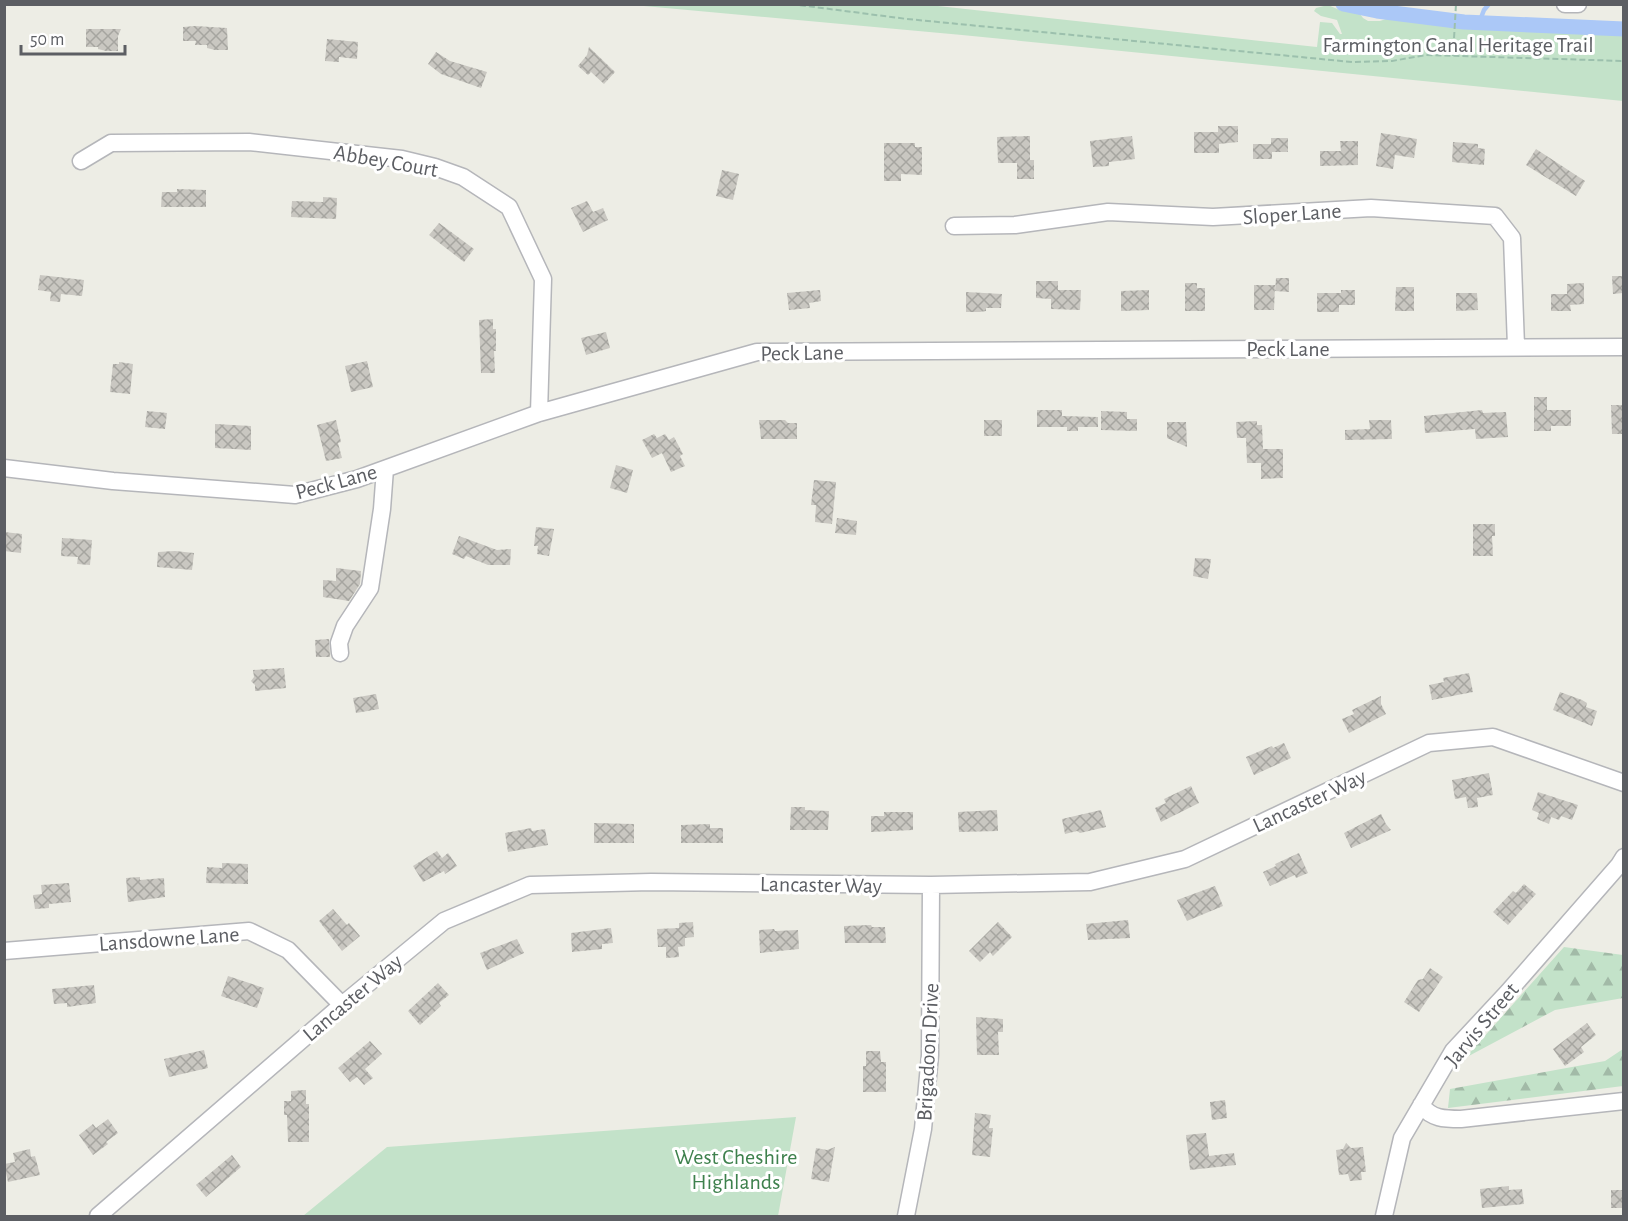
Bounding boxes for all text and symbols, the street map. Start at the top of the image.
scale bar [21,18,124,56]
text: 50 m [30,31,64,49]
street label: Farmington Canal Heritage Trail [1322,34,1594,56]
street label: Abbey Court [332,141,440,181]
street label: Sloper Lane [1242,200,1342,228]
street label: Peck Lane [1246,338,1330,360]
street label: Peck Lane [760,341,844,365]
street label: Peck Lane [293,461,379,503]
street label: Lancaster Way [1249,765,1370,837]
street label: Lancaster Way [760,873,883,897]
street label: Lansdowne Lane [98,923,240,955]
street label: Lancaster Way [299,950,407,1046]
street label: Jarvis Street [1441,979,1523,1071]
street label: Brigadoon Drive [913,983,943,1122]
park label: West Cheshire Highlands [675,1146,797,1193]

